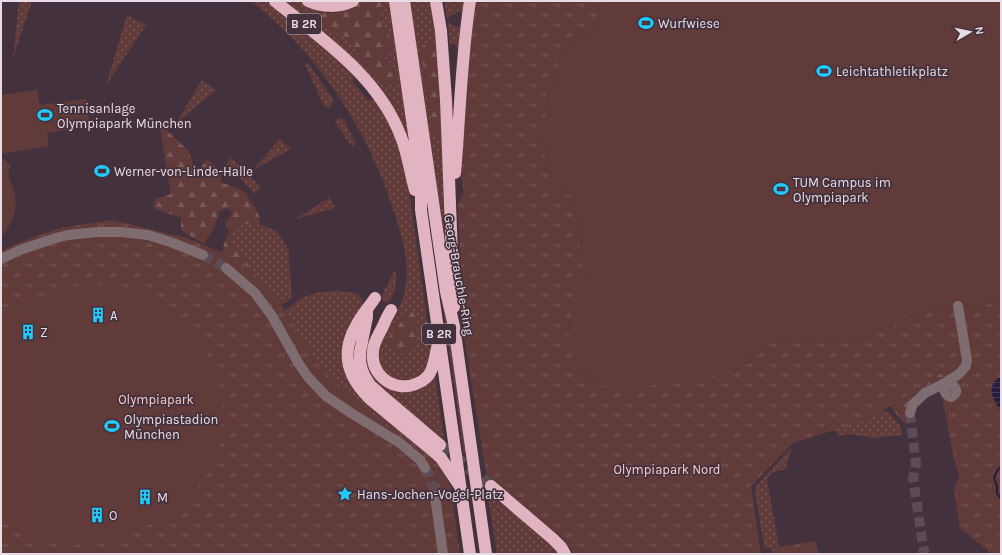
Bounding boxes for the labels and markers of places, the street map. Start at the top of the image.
sports icon: Wurfwiese [637,14,655,32]
place label: Wurfwiese [658,16,720,31]
sports icon: Leichtathletikplatz [815,62,833,80]
place label: Leichtathletikplatz [836,64,948,79]
place label: Tennisanlage Olympiapark München [57,101,192,131]
sports icon: Tennisanlage Olympiapark München [36,106,54,124]
sports icon: Werner-von-Linde-Halle [93,162,111,180]
place label: Werner-von-Linde-Halle [114,164,253,179]
place label: TUM Campus im Olympiapark [793,175,891,205]
sports icon: TUM Campus im Olympiapark [772,180,790,198]
building icon: A [89,306,107,324]
place label: A [110,308,118,323]
building icon: Z [19,323,37,341]
place label: Z [40,325,48,340]
place label: Olympiastadion München [124,412,218,442]
sports icon: Olympiastadion München [103,417,121,435]
place icon: Hans-Jochen-Vogel-Platz [336,485,354,503]
place label: Hans-Jochen-Vogel-Platz [357,487,503,502]
building icon: M [136,488,154,506]
place label: M [157,490,168,505]
building icon: O [88,506,106,524]
place label: O [109,508,117,523]

